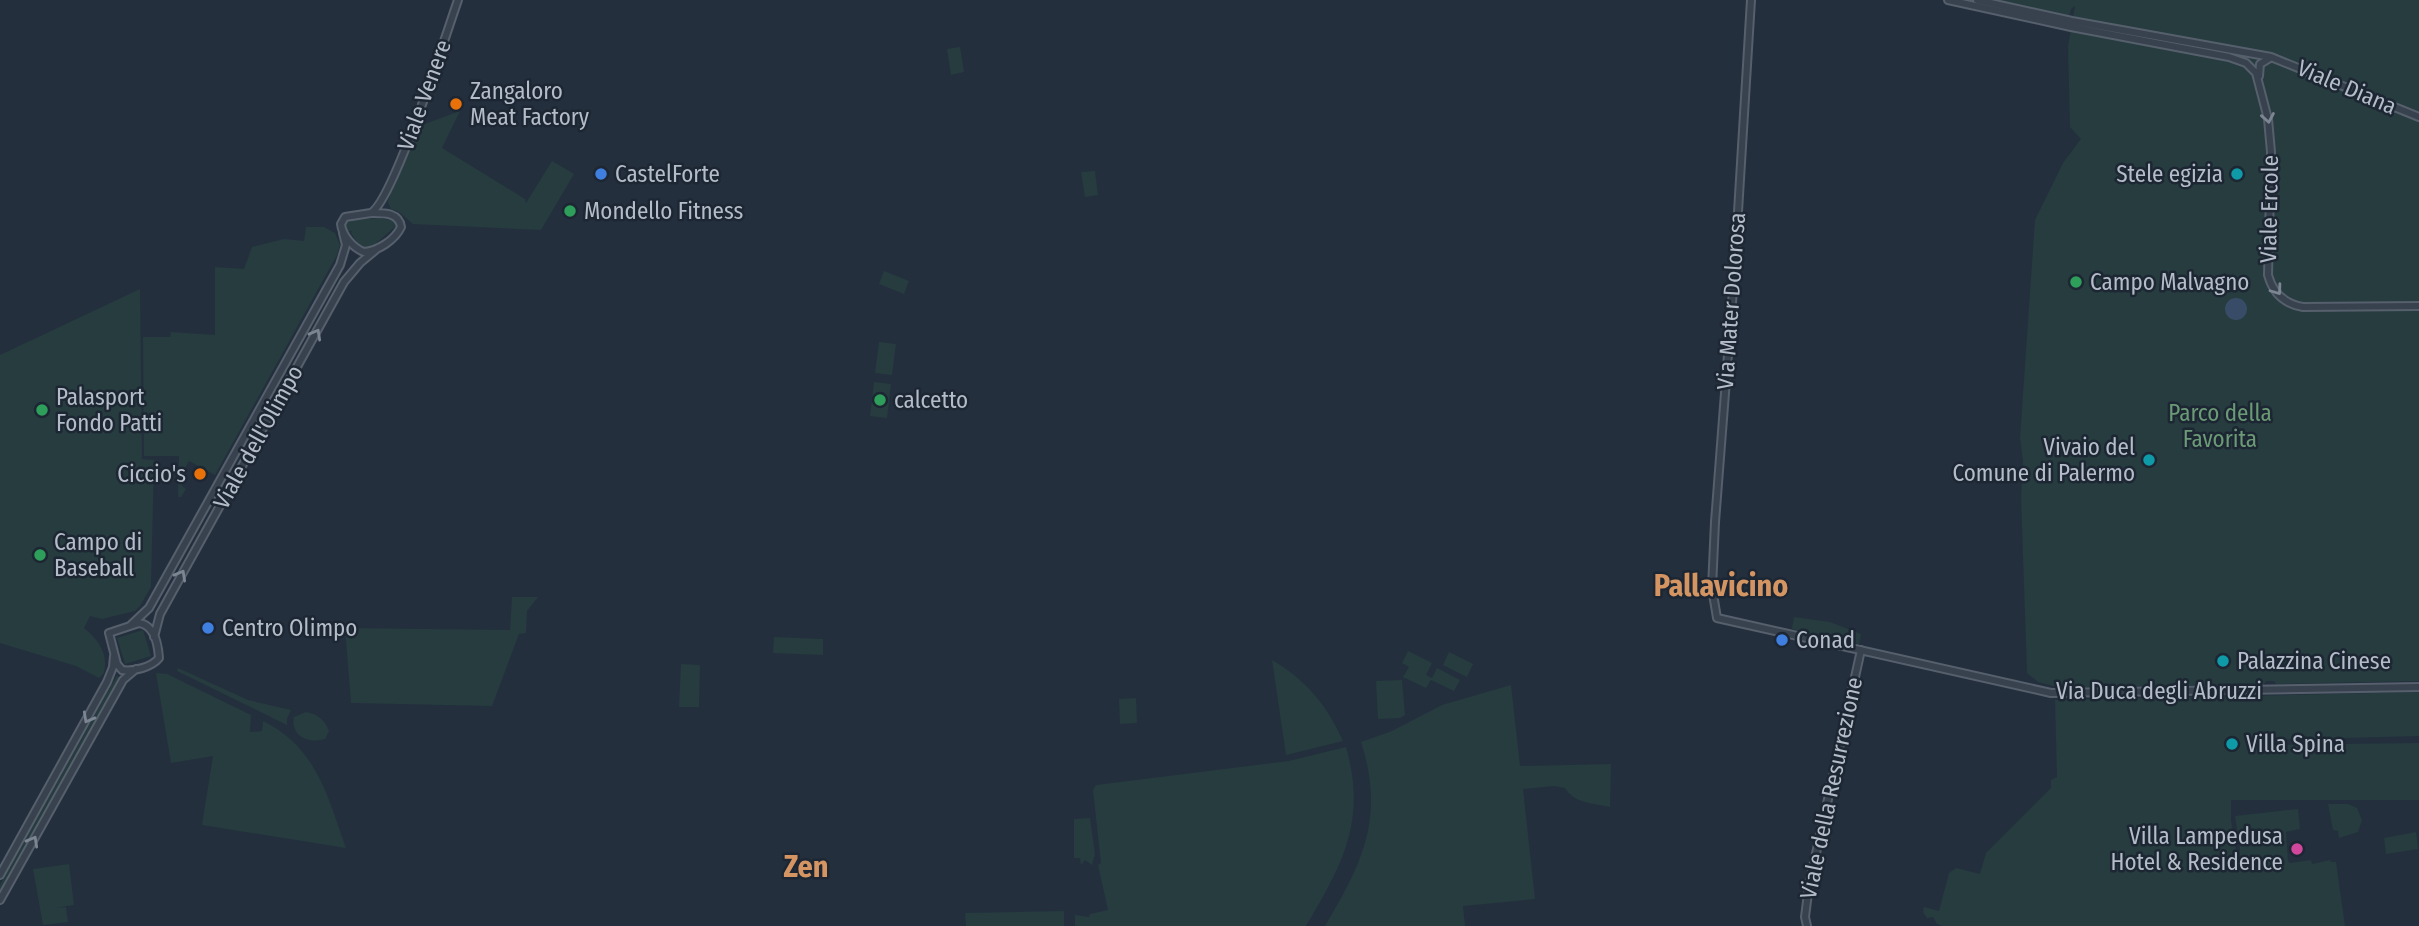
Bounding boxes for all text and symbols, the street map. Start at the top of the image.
street label: Viale Venere [391,36,457,154]
street label: Viale Diana [2293,54,2401,120]
place label: Zangaloro Meat Factory [470,77,590,131]
marker: Zangaloro Meat Factory [448,96,464,112]
one-way arrow [2260,112,2275,124]
street label: Viale Ercole [2254,155,2284,263]
place label: CastelForte [615,160,720,188]
place label: Stele egizia [2116,160,2223,188]
marker: CastelForte [593,166,609,182]
marker: Stele egizia [2229,166,2245,182]
place label: Mondello Fitness [584,197,744,225]
marker: Mondello Fitness [562,203,578,219]
street label: Via Mater Dolorosa [1711,211,1751,391]
place label: Campo Malvagno [2090,268,2249,296]
marker: Campo Malvagno [2068,274,2084,290]
one-way arrow [2269,282,2281,295]
one-way arrow [308,328,321,341]
street label: Viale dell'Olimpo [207,360,309,514]
place label: Palasport Fondo Patti [56,383,162,437]
place label: calcetto [894,386,968,414]
marker: calcetto [872,392,888,408]
park label: Parco della Favorita [2168,399,2272,453]
marker: Palasport Fondo Patti [34,402,50,418]
place label: Vivaio del Comune di Palermo [1953,433,2135,487]
marker: Vivaio del Comune di Palermo [2141,452,2157,468]
place label: Ciccio's [117,460,186,488]
marker: Ciccio's [192,466,208,482]
place label: Campo di Baseball [54,528,142,582]
marker: Campo di Baseball [32,547,48,563]
district label: Pallavicino [1654,568,1788,604]
one-way arrow [173,570,186,582]
place label: Centro Olimpo [222,614,357,642]
marker: Centro Olimpo [200,620,216,636]
place label: Conad [1796,626,1855,654]
marker: Conad [1774,632,1790,648]
place label: Palazzina Cinese [2237,647,2391,675]
marker: Palazzina Cinese [2215,653,2231,669]
street label: Viale della Resurrezione [1794,674,1868,902]
street label: Via Duca degli Abruzzi [2056,677,2262,705]
one-way arrow [82,710,96,723]
place label: Villa Spina [2246,730,2345,758]
marker: Villa Spina [2224,736,2240,752]
place label: Villa Lampedusa Hotel & Residence [2110,822,2283,876]
one-way arrow [25,836,38,848]
marker: Villa Lampedusa Hotel & Residence [2289,841,2305,857]
district label: Zen [783,849,829,885]

